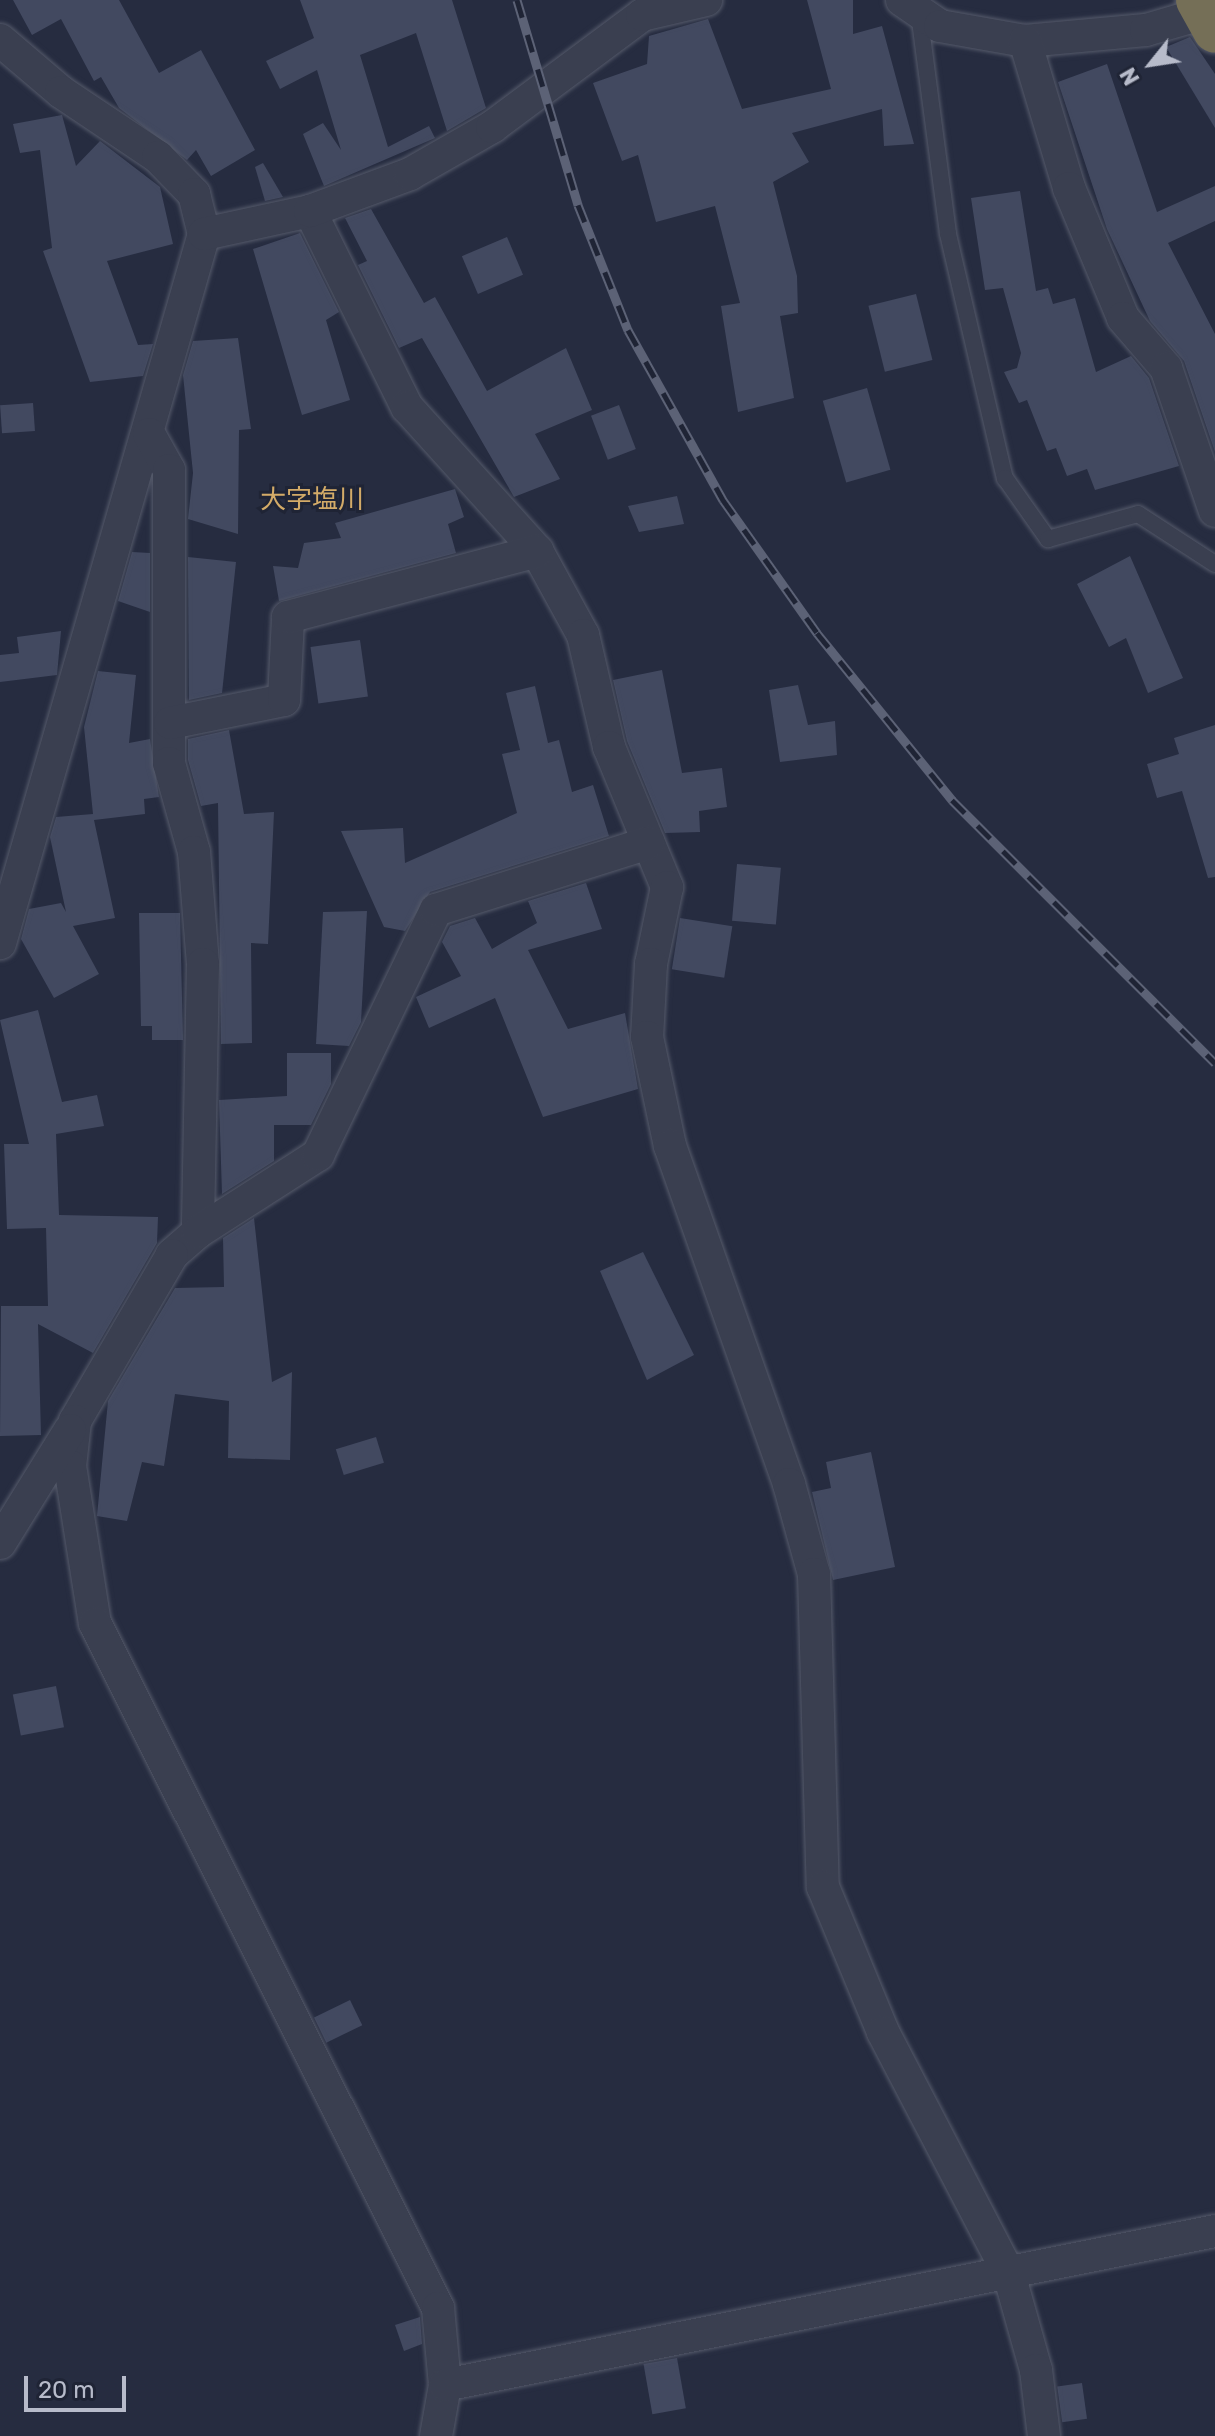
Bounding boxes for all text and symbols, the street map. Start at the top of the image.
north arrow [1111,24,1191,104]
text: N [1114,63,1145,90]
district label: 大字塩川 [260,484,364,516]
scale bar [28,2360,130,2410]
text: 20 m [38,2376,95,2404]

